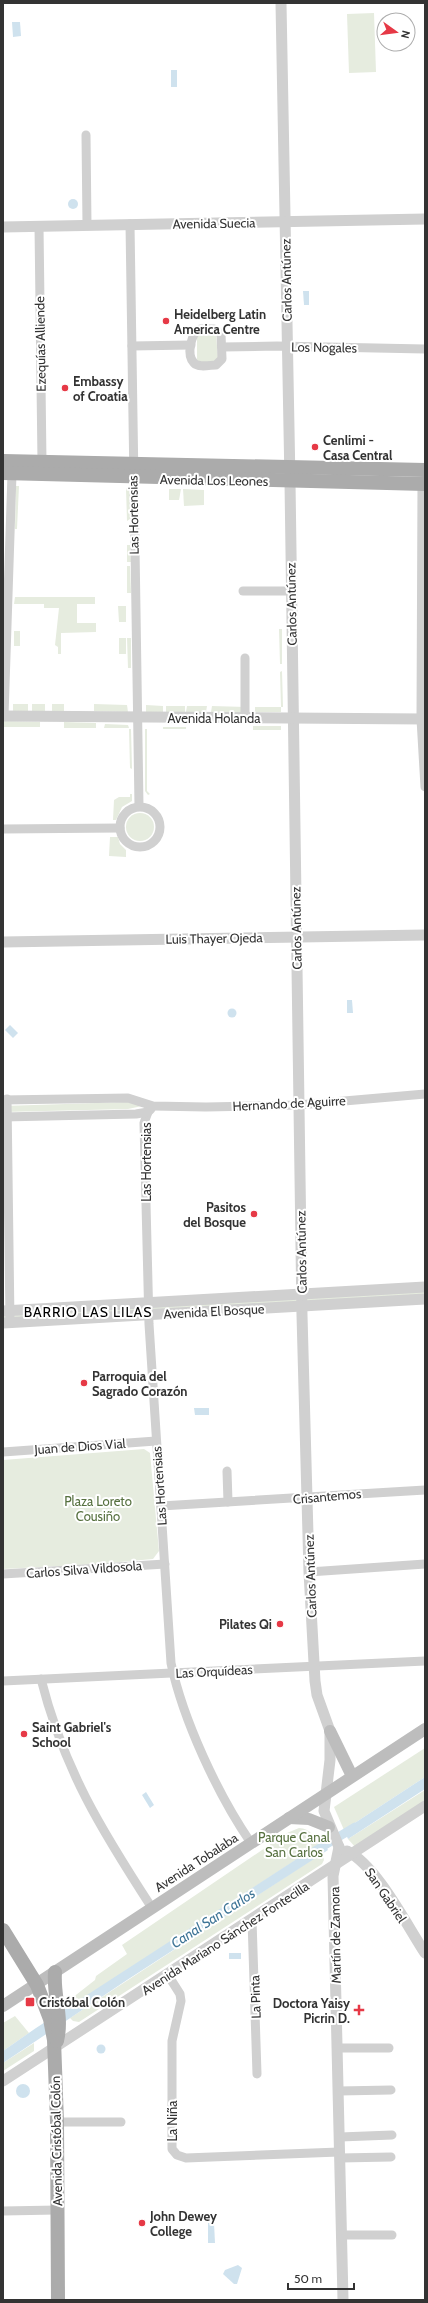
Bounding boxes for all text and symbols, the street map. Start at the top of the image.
north arrow [376,12,416,52]
text: N [398,29,413,40]
street label: Avenida Suecia [172,214,256,232]
street label: Carlos Antúnez [277,238,295,322]
street label: Ezequías Alliende [31,296,49,392]
place label: Heidelberg Latin America Centre [174,306,266,337]
marker: Heidelberg Latin America Centre [161,316,171,326]
street label: Los Nogales [291,338,358,356]
place label: Embassy of Croatia [73,373,128,404]
marker: Embassy of Croatia [60,383,70,393]
place label: Cenlimi - Casa Central [323,432,393,463]
marker: Cenlimi - Casa Central [310,442,320,452]
street label: Avenida Los Leones [160,471,269,489]
street label: Las Hortensias [124,475,142,555]
street label: Carlos Antúnez [282,562,300,646]
street label: Avenida Holanda [167,710,261,726]
street label: Carlos Antúnez [287,886,305,970]
street label: Luis Thayer Ojeda [165,929,263,948]
street label: Hernando de Aguirre [232,1092,346,1114]
street label: Las Hortensias [138,1122,154,1202]
place label: Pasitos del Bosque [183,1199,246,1230]
marker: Pasitos del Bosque [249,1209,259,1219]
street label: Carlos Antúnez [292,1210,310,1294]
street label: Avenida El Bosque [163,1300,265,1322]
district label: BARRIO LAS LILAS [24,1303,152,1321]
place label: Parroquia del Sagrado Corazón [92,1368,188,1399]
marker: Parroquia del Sagrado Corazón [79,1378,89,1388]
street label: Juan de Dios Vial [33,1435,126,1457]
street label: Las Hortensias [148,1445,170,1526]
street label: Crisantemos [292,1485,362,1507]
park label: Plaza Loreto Cousiño [64,1493,132,1524]
street label: Carlos Antúnez [301,1534,319,1618]
street label: Carlos Silva Vildosola [26,1557,143,1581]
place label: Pilates Qi [219,1616,272,1632]
marker: Pilates Qi [275,1619,285,1629]
street label: Las Orquídeas [175,1661,254,1681]
place label: Saint Gabriel's School [32,1719,112,1750]
marker: Saint Gabriel's School [19,1729,29,1739]
street label: Avenida Tobalaba [151,1829,241,1895]
park label: Parque Canal San Carlos [258,1829,330,1860]
street label: San Gabriel [362,1864,410,1926]
street label: Avenida Mariano Sánchez Fontecilla [138,1877,312,1998]
water label: Canal San Carlos [167,1884,259,1952]
street label: Martín de Zamora [326,1886,344,1984]
street label: La Pinta [246,1974,264,2019]
place label: Cristóbal Colón [39,1994,125,2010]
place label: Doctora Yaisy Picrin D. [273,1995,350,2026]
marker: Cristóbal Colón [24,1996,36,2008]
marker: Doctora Yaisy Picrin D. [353,2004,365,2016]
street label: Avenida Cristóbal Colón [47,2076,65,2206]
street label: La Niña [164,2100,180,2141]
place label: John Dewey College [149,2208,217,2239]
marker: John Dewey College [137,2218,147,2228]
scale bar [288,2265,354,2291]
text: 50 m [294,2271,322,2286]

